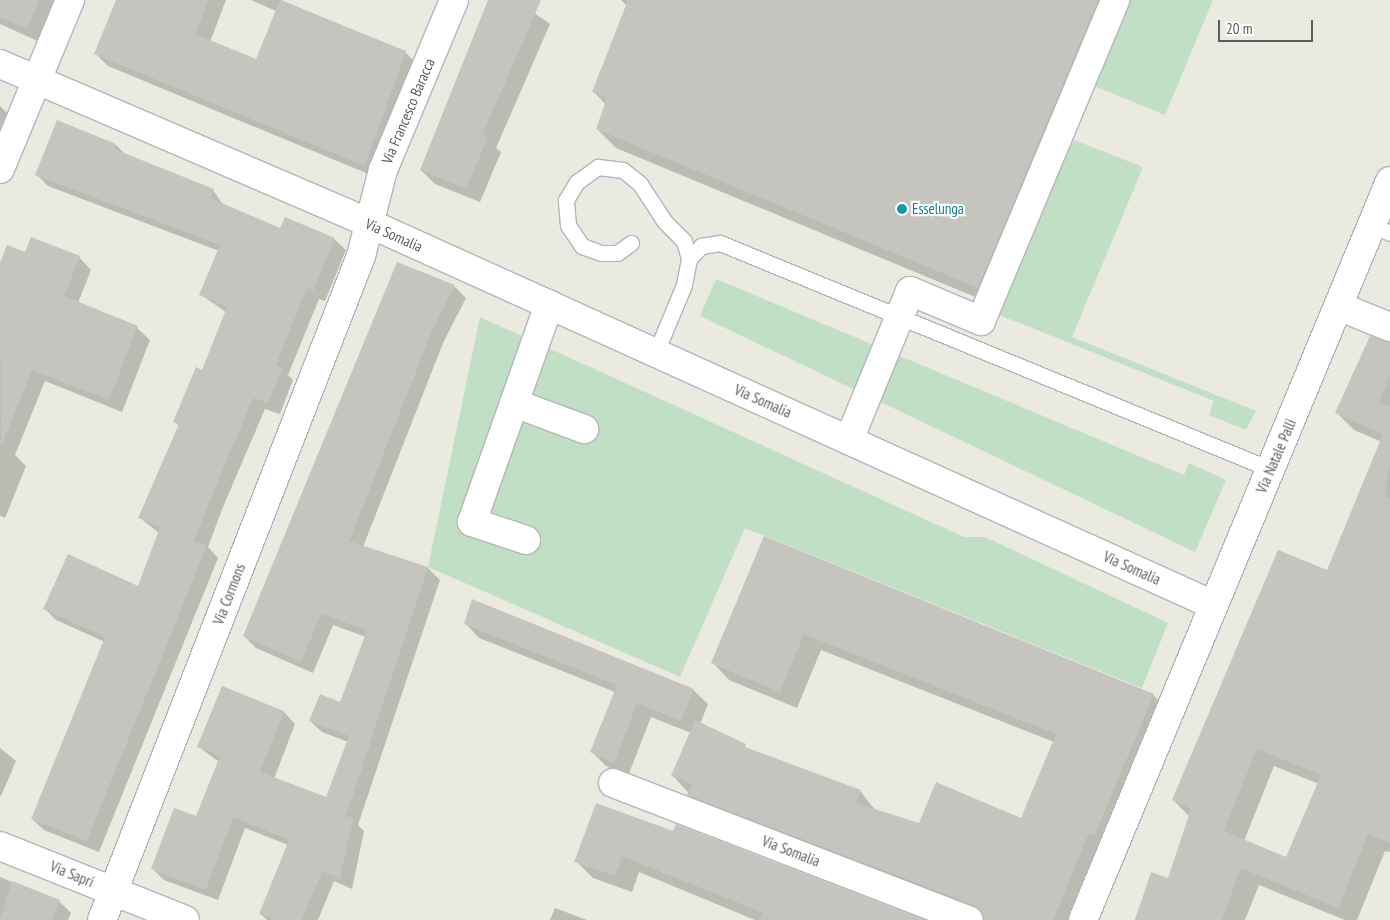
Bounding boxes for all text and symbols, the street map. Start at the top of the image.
scale bar [1220,10,1315,42]
text: 20 m [1226,19,1252,38]
street label: Via Francesco Baracca [378,55,438,167]
place label: Esselunga [912,200,964,218]
marker: Esselunga [896,203,908,215]
street label: Via Somalia [363,214,425,256]
street label: Via Somalia [732,380,794,422]
street label: Via Natale Palli [1252,416,1300,496]
street label: Via Somalia [1101,547,1163,589]
street label: Via Cormons [209,561,249,627]
street label: Via Somalia [759,832,823,870]
street label: Via Sapri [47,857,97,891]

